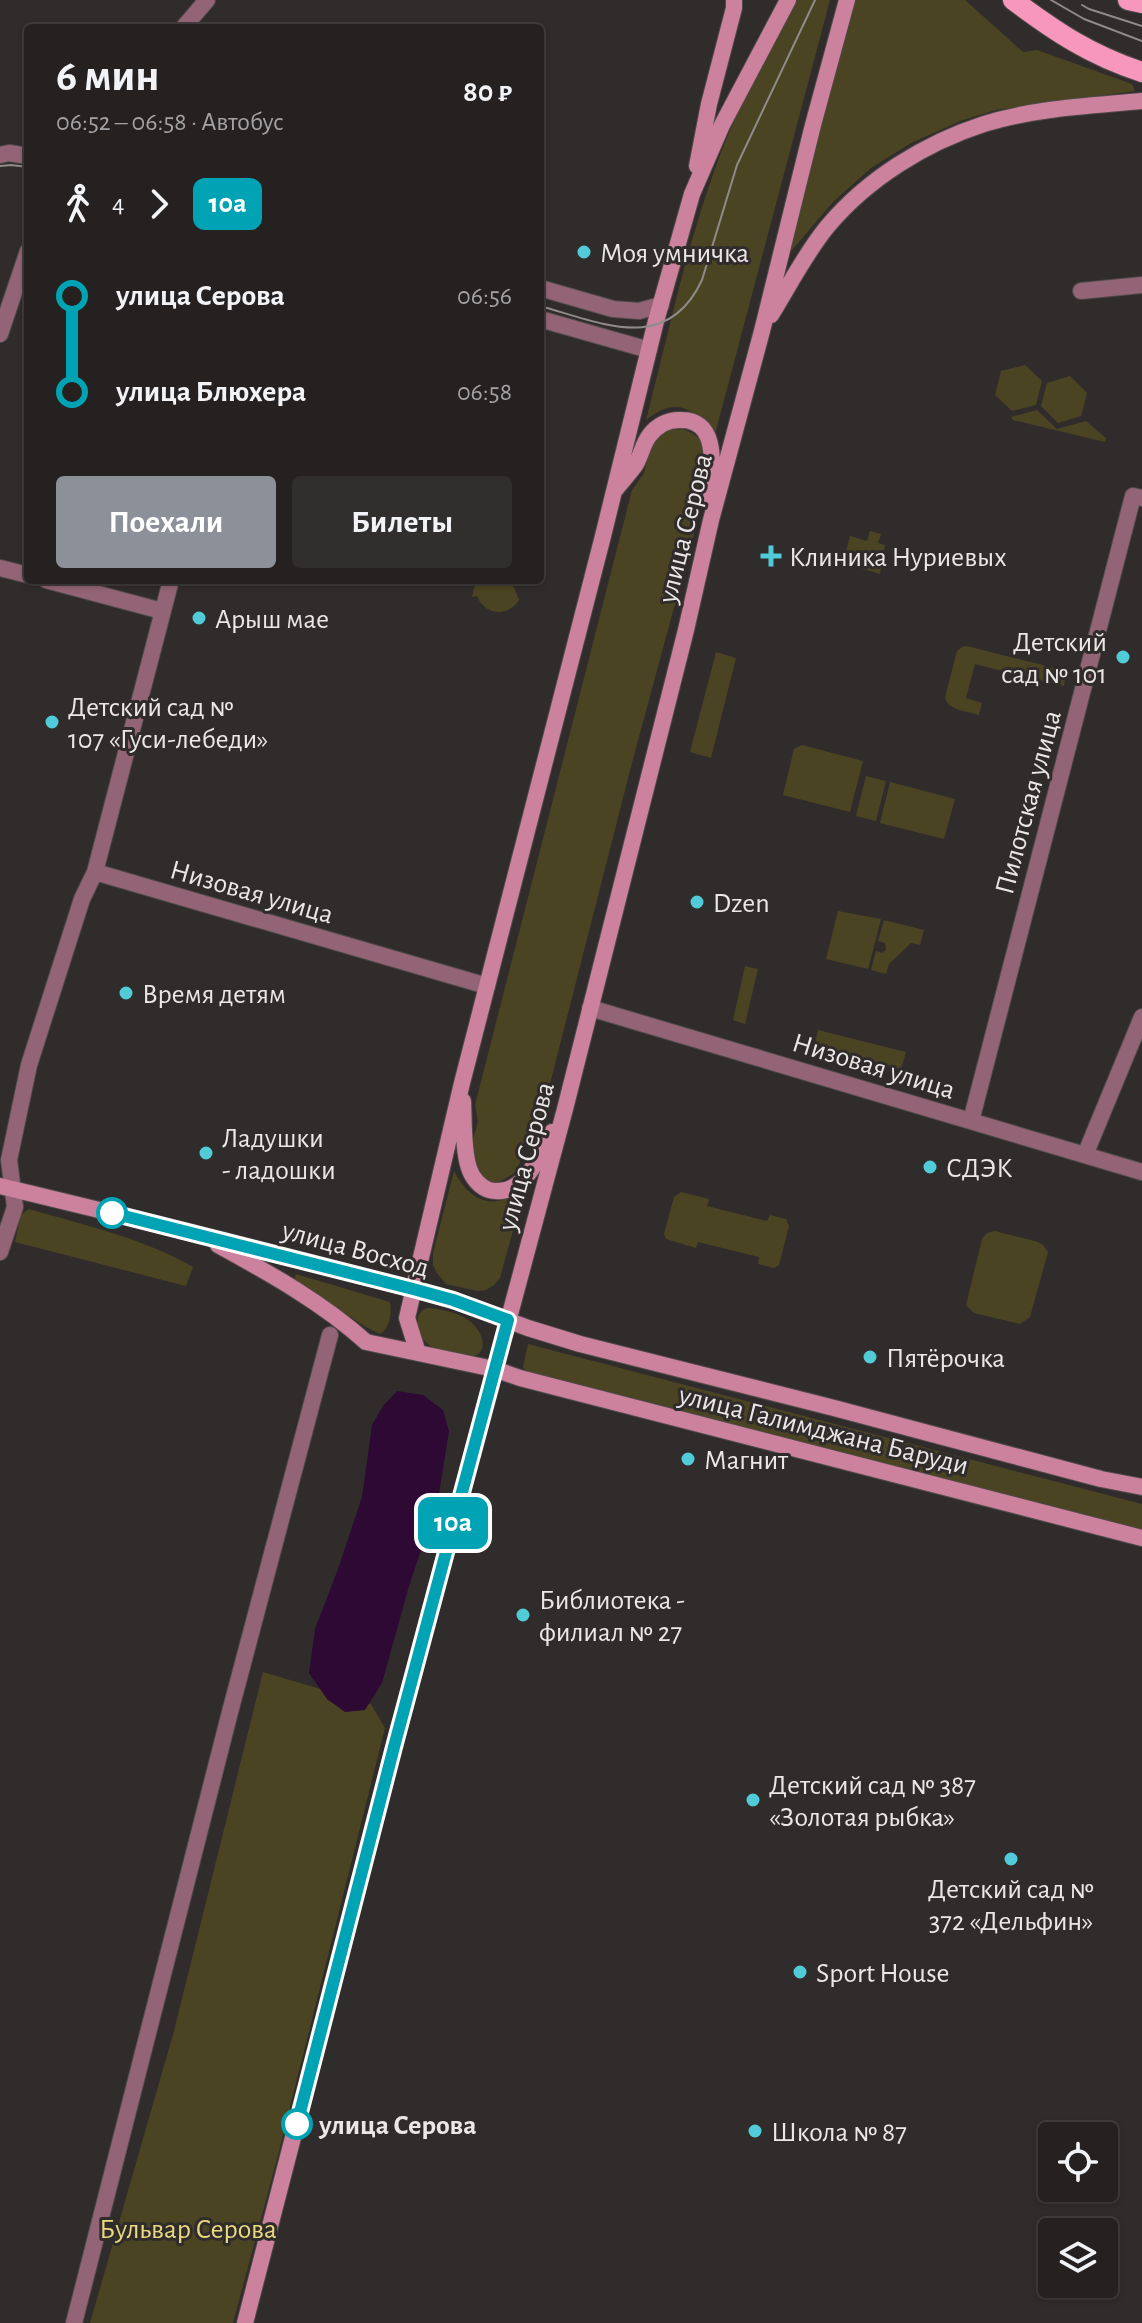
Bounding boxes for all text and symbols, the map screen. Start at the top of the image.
text: 6 мин [56,55,160,99]
text: 80 ₽ [463,77,512,107]
text: 06:52 – 06:58 · Автобус [56,109,284,135]
icon: walk [56,182,100,226]
icon: forward [137,182,181,226]
text: 10а [209,190,246,218]
text: 4 [112,191,125,217]
place label: Моя умничка [600,240,749,268]
marker: Моя умничка [575,243,593,261]
text: улица Серова [116,281,285,311]
text: 06:56 [457,283,512,309]
text: улица Блюхера [116,377,306,407]
text: 06:58 [457,379,512,405]
street label: улица Серова [654,451,718,607]
button: Поехали [56,476,276,568]
button: Билеты [292,476,512,568]
place label: Клиника Нуриевых [789,544,1007,572]
marker: Клиника Нуриевых [760,545,782,567]
place label: Арыш мае [215,606,329,634]
marker: Арыш мае [190,609,208,627]
place label: Детский сад № 101 [1001,629,1107,689]
marker: Детский сад № 101 [1114,648,1132,666]
place label: Детский сад № 107 «Гуси-лебеди» [68,694,268,754]
street label: Пилотская улица [991,707,1067,898]
marker: Детский сад № 107 «Гуси-лебеди» [43,713,61,731]
street label: Низовая улица [167,856,337,930]
place label: Dzen [713,890,770,918]
marker: Dzen [688,893,706,911]
place label: Время детям [142,981,286,1009]
marker: Время детям [117,984,135,1002]
street label: Низовая улица [789,1029,958,1105]
street label: улица Серова [493,1079,560,1235]
place label: Ладушки - ладошки [222,1125,336,1185]
marker: Ладушки - ладошки [197,1144,215,1162]
place label: СДЭК [946,1155,1013,1183]
marker: СДЭК [921,1158,939,1176]
unlabelled marker [97,1198,127,1228]
street label: улица Восход [278,1217,432,1283]
place label: Пятёрочка [886,1345,1005,1373]
marker: Пятёрочка [861,1348,879,1366]
street label: улица Галимджана Баруди [675,1381,971,1481]
place label: Магнит [704,1447,789,1475]
marker: Магнит [679,1450,697,1468]
line badge: 10а [407,1497,499,1549]
text: 10а [434,1509,472,1537]
place label: Библиотека - филиал № 27 [539,1587,685,1647]
marker: Библиотека - филиал № 27 [514,1606,532,1624]
place label: Детский сад № 387 «Золотая рыбка» [769,1772,976,1832]
marker: Детский сад № 387 «Золотая рыбка» [744,1791,762,1809]
marker: Детский сад № 372 «Дельфин» [1002,1850,1020,1868]
place label: Детский сад № 372 «Дельфин» [928,1876,1094,1936]
place label: Sport House [816,1960,949,1988]
marker: Sport House [791,1963,809,1981]
marker: улица Серова [282,2109,312,2139]
place label: улица Серова [318,2112,477,2140]
place label: Школа № 87 [771,2119,907,2147]
marker: Школа № 87 [746,2122,764,2140]
map controls [1038,2122,1118,2298]
button: locate [1038,2122,1118,2202]
park label: Бульвар Серова [99,2216,277,2244]
button: layers [1038,2218,1118,2298]

